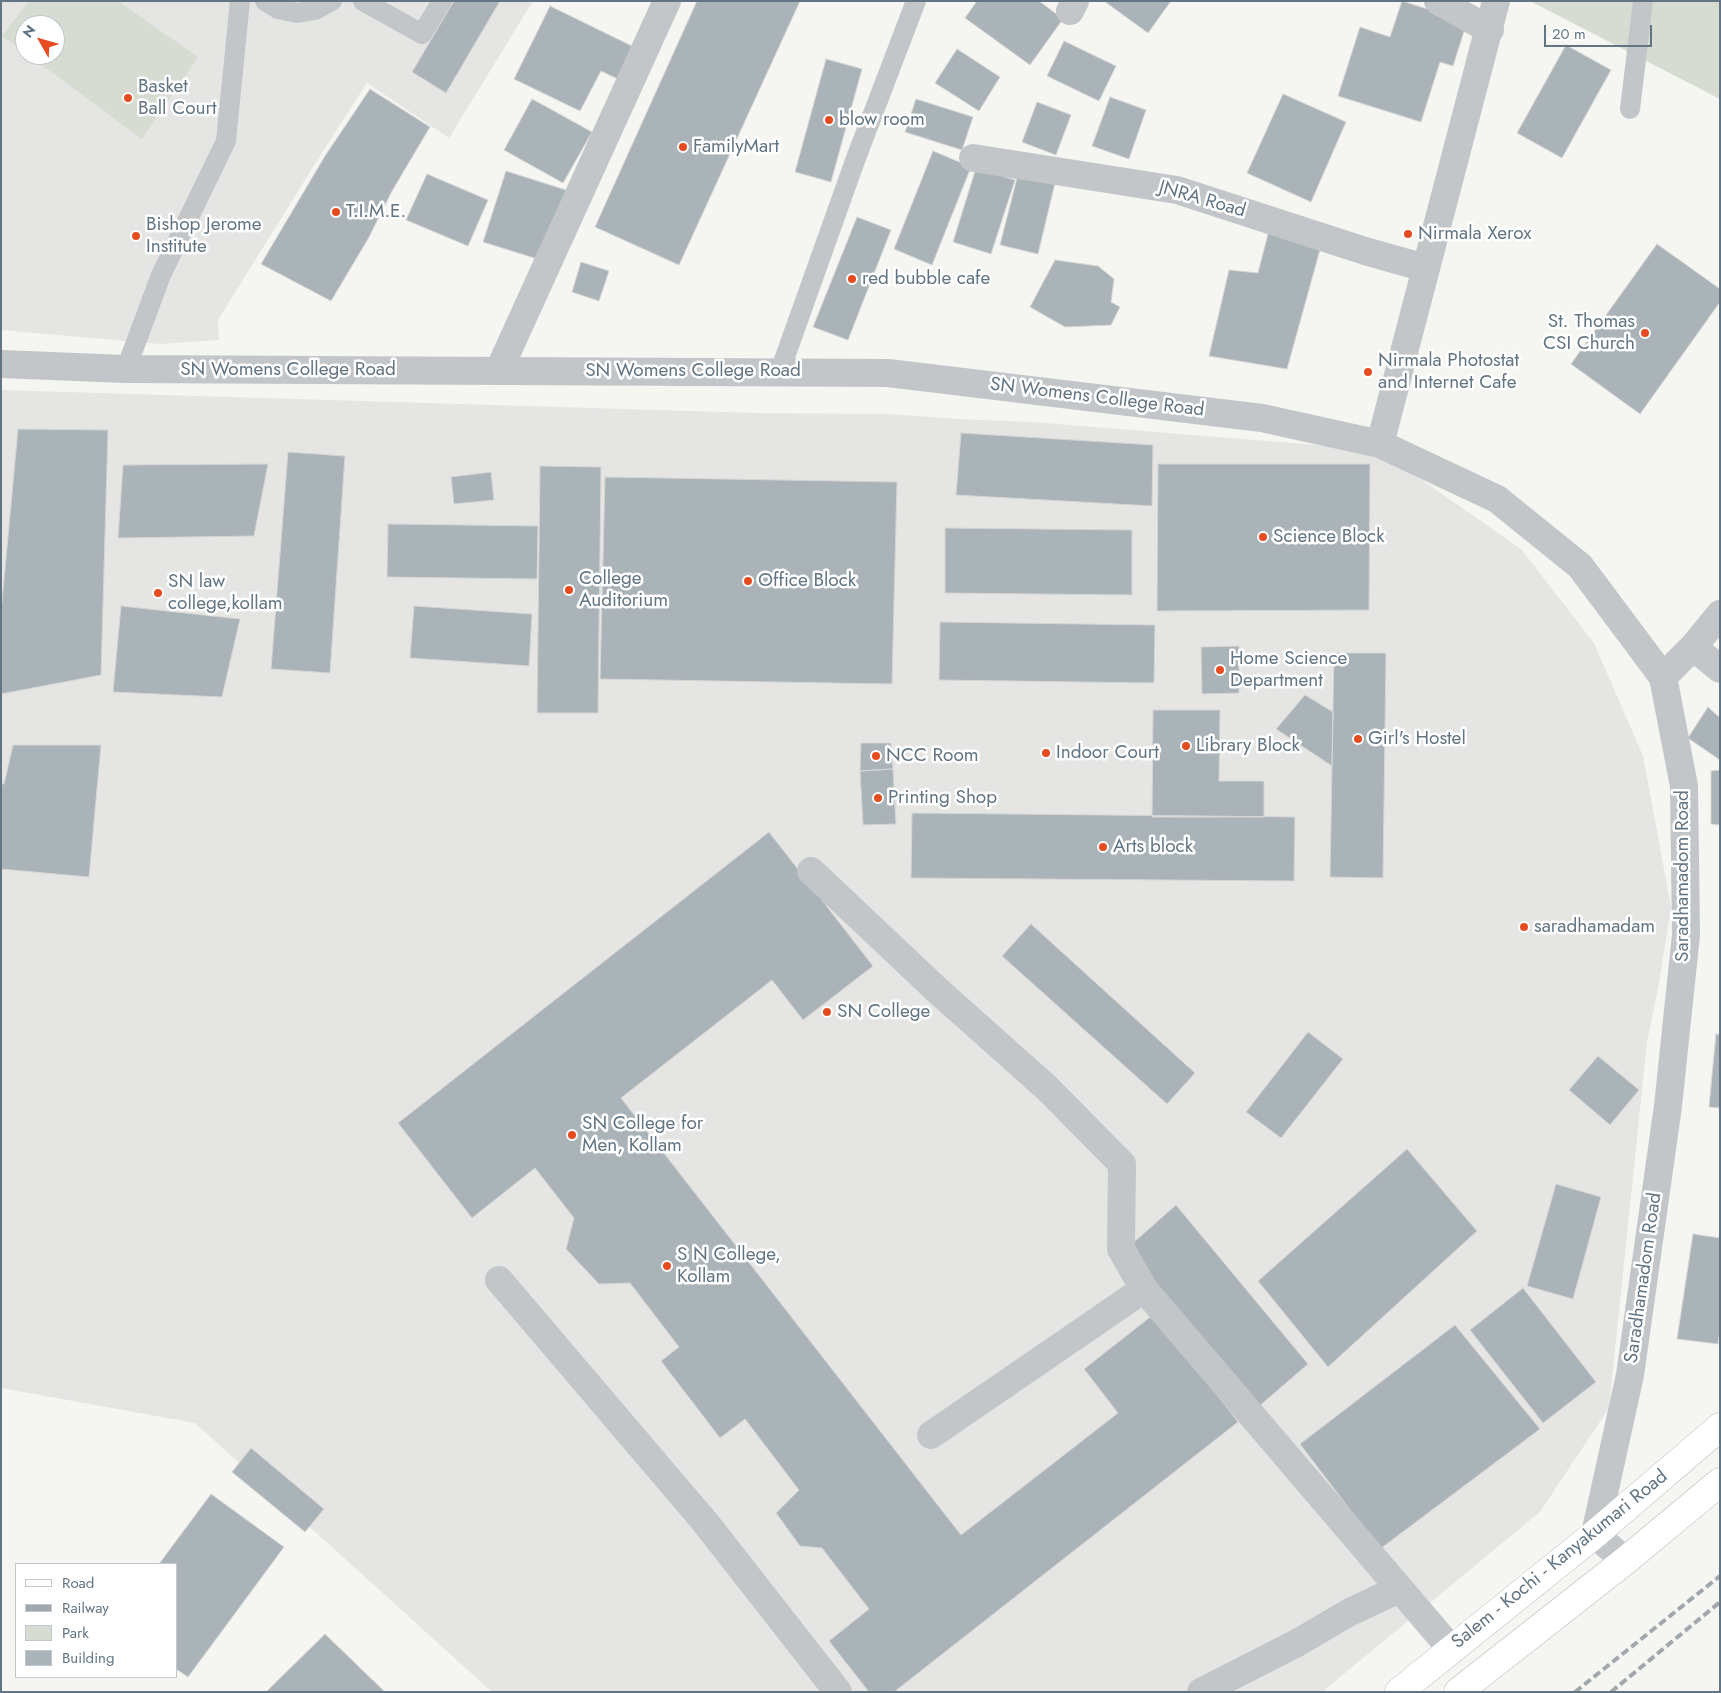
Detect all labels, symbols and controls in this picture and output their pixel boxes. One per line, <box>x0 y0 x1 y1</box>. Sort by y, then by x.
north arrow <box>15 15 65 65</box>
scale bar <box>1546 15 1654 47</box>
text: N <box>18 21 40 42</box>
text: 20 m <box>1552 23 1586 45</box>
place label: Basket Ball Court <box>138 76 217 120</box>
marker: Basket Ball Court <box>122 92 134 104</box>
place label: blow room <box>839 109 925 131</box>
marker: blow room <box>823 114 835 126</box>
place label: FamilyMart <box>693 136 779 158</box>
marker: FamilyMart <box>677 141 689 153</box>
street label: JNRA Road <box>1156 177 1248 223</box>
place label: T.I.M.E. <box>346 201 406 223</box>
marker: T.I.M.E. <box>330 206 342 218</box>
place label: Bishop Jerome Institute <box>146 214 262 258</box>
place label: Nirmala Xerox <box>1418 223 1531 245</box>
marker: Nirmala Xerox <box>1402 228 1414 240</box>
marker: Bishop Jerome Institute <box>130 230 142 242</box>
place label: red bubble cafe <box>862 268 990 290</box>
marker: red bubble cafe <box>846 273 858 285</box>
place label: St. Thomas CSI Church <box>1543 311 1635 355</box>
marker: St. Thomas CSI Church <box>1639 327 1651 339</box>
place label: Nirmala Photostat and Internet Cafe <box>1378 350 1519 394</box>
street label: SN Womens College Road <box>180 359 396 381</box>
street label: SN Womens College Road <box>585 360 801 382</box>
marker: Nirmala Photostat and Internet Cafe <box>1362 366 1374 378</box>
street label: SN Womens College Road <box>989 374 1205 422</box>
place label: Science Block <box>1273 526 1385 548</box>
marker: Science Block <box>1257 531 1269 543</box>
place label: College Auditorium <box>579 568 668 612</box>
place label: Office Block <box>758 570 856 592</box>
place label: SN law college,kollam <box>168 571 283 615</box>
marker: Office Block <box>742 575 754 587</box>
marker: College Auditorium <box>563 584 575 596</box>
marker: SN law college,kollam <box>152 587 164 599</box>
place label: Home Science Department <box>1230 648 1347 692</box>
marker: Home Science Department <box>1214 664 1226 676</box>
place label: Girl's Hostel <box>1368 728 1466 750</box>
marker: Girl's Hostel <box>1352 733 1364 745</box>
place label: Library Block <box>1196 735 1300 757</box>
marker: Library Block <box>1180 740 1192 752</box>
place label: Indoor Court <box>1056 742 1159 764</box>
place label: NCC Room <box>886 745 979 767</box>
marker: Indoor Court <box>1040 747 1052 759</box>
marker: NCC Room <box>870 750 882 762</box>
place label: Printing Shop <box>888 787 997 809</box>
street label: Saradhamadom Road <box>1672 790 1694 962</box>
marker: Printing Shop <box>872 792 884 804</box>
place label: Arts block <box>1113 836 1193 858</box>
marker: Arts block <box>1097 841 1109 853</box>
place label: saradhamadam <box>1534 916 1655 938</box>
marker: saradhamadam <box>1518 921 1530 933</box>
place label: SN College <box>837 1001 930 1023</box>
marker: SN College <box>821 1006 833 1018</box>
place label: SN College for Men, Kollam <box>582 1113 703 1157</box>
marker: SN College for Men, Kollam <box>566 1129 578 1141</box>
street label: Saradhamadom Road <box>1621 1191 1667 1365</box>
place label: S N College, Kollam <box>677 1244 781 1288</box>
marker: S N College, Kollam <box>661 1260 673 1272</box>
street label: Salem - Kochi - Kanyakumari Road <box>1447 1466 1673 1654</box>
legend <box>15 1563 178 1678</box>
text: Road <box>62 1572 94 1594</box>
text: Railway <box>62 1597 109 1619</box>
text: Park <box>62 1622 89 1644</box>
text: Building <box>62 1647 114 1669</box>

